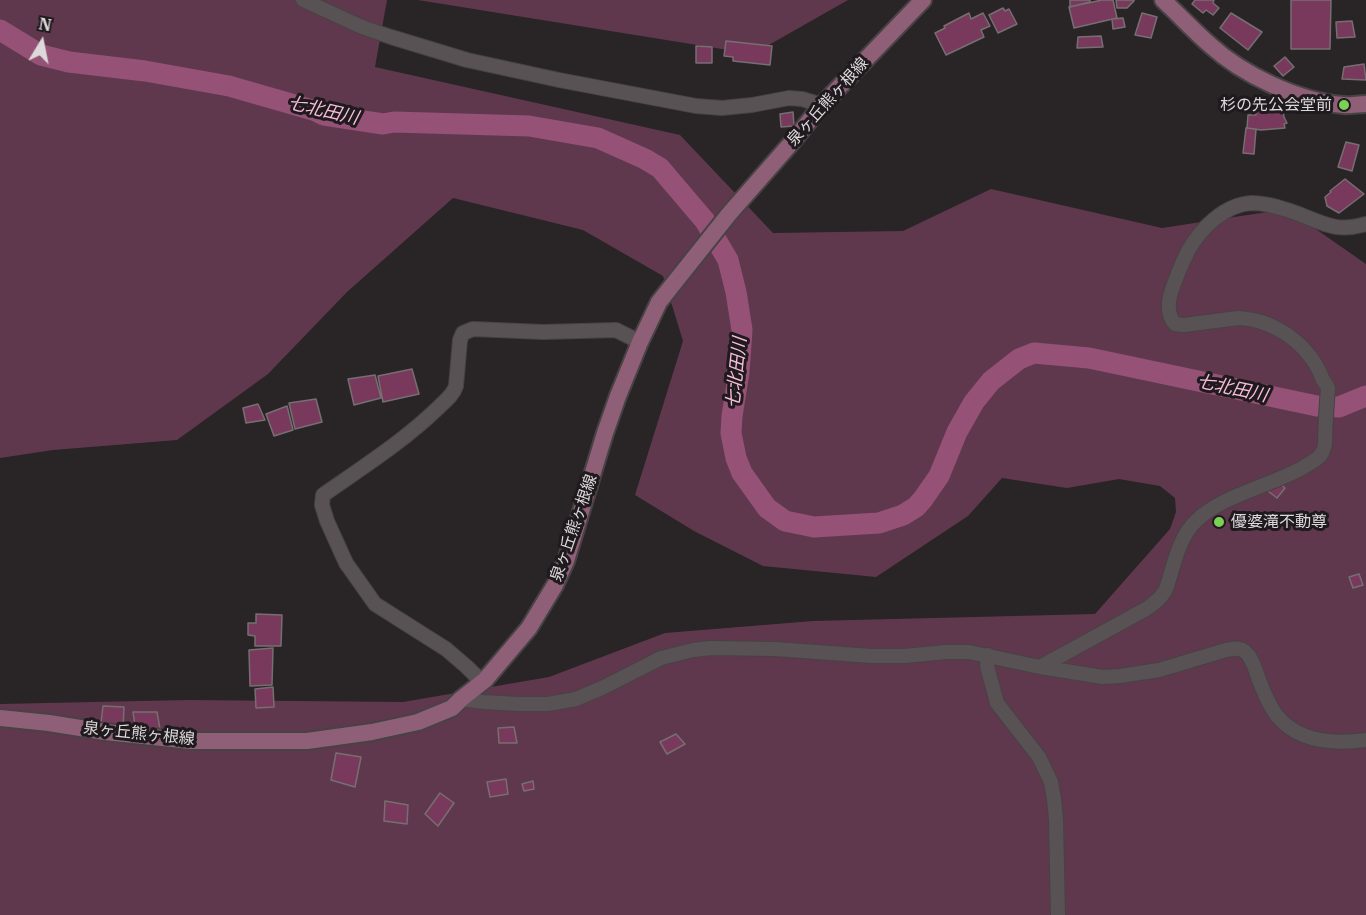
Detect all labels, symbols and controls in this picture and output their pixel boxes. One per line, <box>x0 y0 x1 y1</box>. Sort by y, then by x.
north arrow <box>12 12 72 72</box>
text: N <box>37 13 53 35</box>
street label: 泉ヶ丘熊ヶ根線 <box>783 54 873 150</box>
water label: 七北田川 <box>285 92 361 130</box>
place label: 杉の先公会堂前 <box>1220 95 1332 115</box>
marker: 杉の先公会堂前 <box>1337 98 1351 112</box>
water label: 七北田川 <box>722 336 752 410</box>
water label: 七北田川 <box>1195 371 1269 407</box>
street label: 泉ヶ丘熊ヶ根線 <box>547 472 601 584</box>
place label: 優婆滝不動尊 <box>1231 512 1327 532</box>
marker: 優婆滝不動尊 <box>1212 515 1226 529</box>
street label: 泉ヶ丘熊ヶ根線 <box>82 719 196 749</box>

